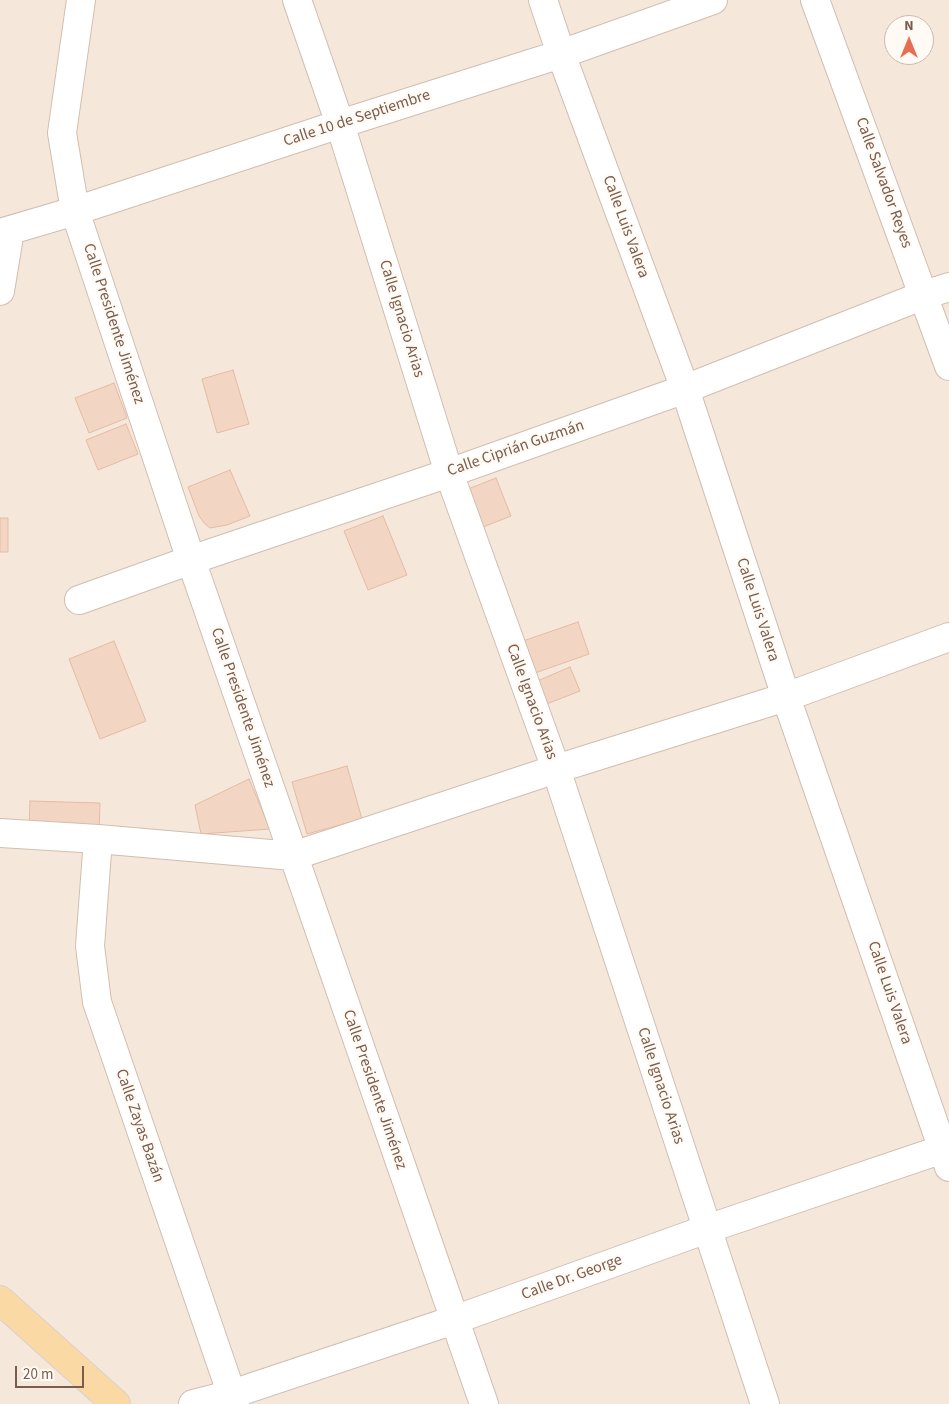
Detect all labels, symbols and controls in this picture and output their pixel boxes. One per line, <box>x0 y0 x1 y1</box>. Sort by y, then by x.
north arrow <box>884 15 934 65</box>
text: N <box>904 16 914 36</box>
street label: Calle 10 de Septiembre <box>281 86 433 152</box>
street label: Calle Salvador Reyes <box>850 115 916 251</box>
street label: Calle Luis Valera <box>598 173 652 281</box>
street label: Calle Presidente Jiménez <box>78 241 148 407</box>
street label: Calle Ignacio Arias <box>374 258 428 380</box>
street label: Calle Ciprián Guzmán <box>445 417 587 481</box>
street label: Calle Luis Valera <box>731 556 783 664</box>
street label: Calle Presidente Jiménez <box>206 626 278 790</box>
street label: Calle Ignacio Arias <box>501 642 561 762</box>
street label: Calle Luis Valera <box>862 939 916 1047</box>
street label: Calle Presidente Jiménez <box>338 1008 410 1172</box>
street label: Calle Ignacio Arias <box>632 1025 688 1147</box>
street label: Calle Zayas Bazán <box>111 1067 167 1185</box>
street label: Calle Dr. George <box>519 1251 625 1305</box>
scale bar <box>18 1356 86 1388</box>
text: 20 m <box>23 1364 53 1385</box>

